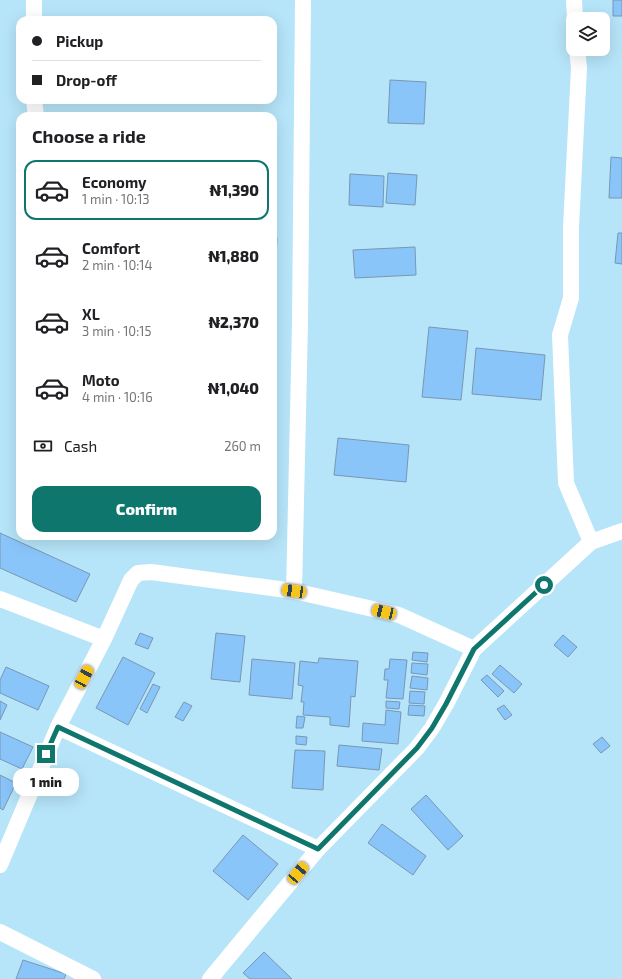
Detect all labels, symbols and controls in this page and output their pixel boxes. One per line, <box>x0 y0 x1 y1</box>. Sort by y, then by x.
map controls <box>566 12 610 56</box>
button: layers <box>566 12 610 56</box>
text: Pickup <box>56 32 103 50</box>
text: Drop-off <box>56 71 117 89</box>
text: Choose a ride <box>32 125 146 147</box>
icon: car <box>34 172 70 208</box>
text: Economy <box>82 173 147 191</box>
text: ₦1,390 <box>210 181 259 199</box>
text: 1 min · 10:13 <box>82 191 150 207</box>
icon: car <box>34 238 70 274</box>
text: Comfort <box>82 239 140 257</box>
text: ₦1,880 <box>208 247 259 265</box>
text: 2 min · 10:14 <box>82 257 153 273</box>
icon: car <box>34 304 70 340</box>
text: XL <box>82 305 100 323</box>
text: ₦2,370 <box>208 313 259 331</box>
text: 3 min · 10:15 <box>82 323 151 339</box>
icon: car <box>34 370 70 406</box>
text: Moto <box>82 371 120 389</box>
text: ₦1,040 <box>208 379 259 397</box>
text: 4 min · 10:16 <box>82 389 153 405</box>
icon: cash <box>32 435 54 457</box>
text: Cash <box>64 437 97 455</box>
text: 260 m <box>224 438 261 454</box>
button: Confirm <box>32 486 261 532</box>
route start <box>535 576 553 594</box>
car <box>281 583 307 599</box>
car <box>371 603 397 621</box>
car <box>73 664 95 690</box>
route end <box>37 745 55 763</box>
callout: 1 min <box>13 768 79 796</box>
text: 1 min <box>30 774 62 790</box>
car <box>286 860 310 886</box>

